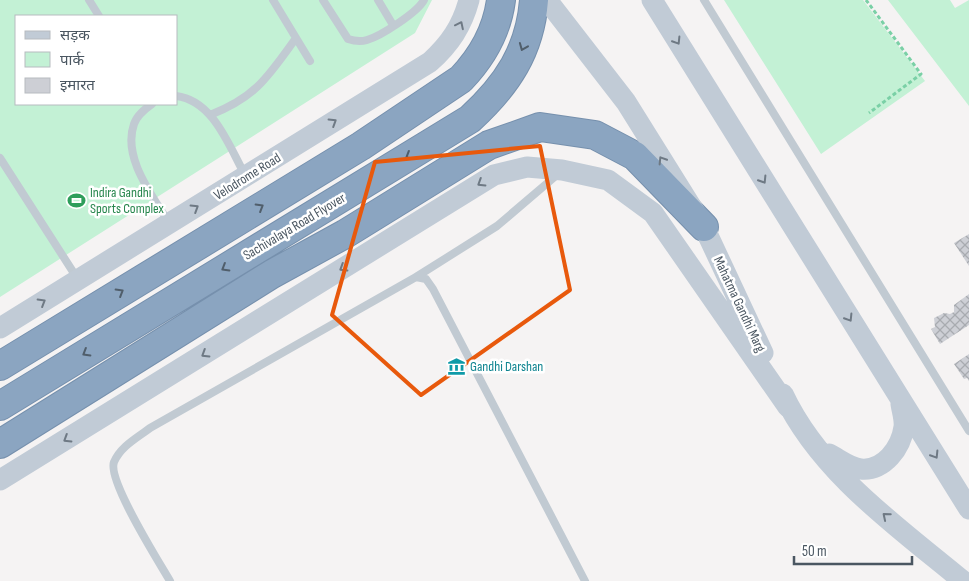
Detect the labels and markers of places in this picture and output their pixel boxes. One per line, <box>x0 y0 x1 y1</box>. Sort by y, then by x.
place label: Indira Gandhi Sports Complex <box>90 184 165 217</box>
sports icon: Indira Gandhi Sports Complex <box>66 190 86 210</box>
museum icon: Gandhi Darshan <box>446 356 466 376</box>
place label: Gandhi Darshan <box>470 358 543 375</box>

